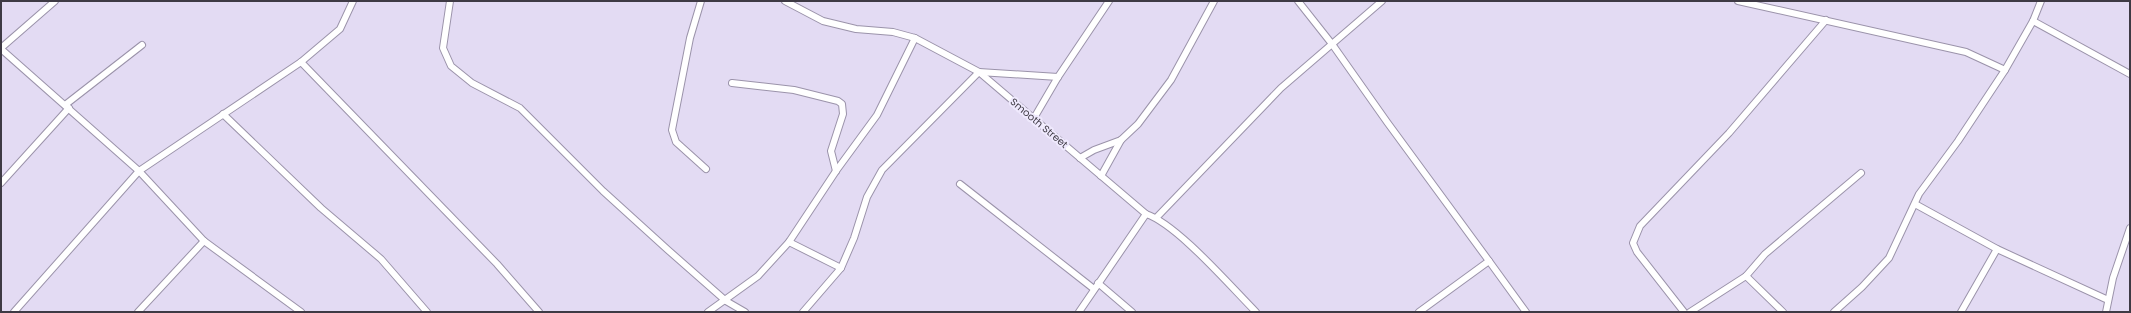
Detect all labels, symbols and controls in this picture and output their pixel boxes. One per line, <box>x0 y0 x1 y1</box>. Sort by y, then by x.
street label: Smooth Street <box>1007 94 1071 152</box>

